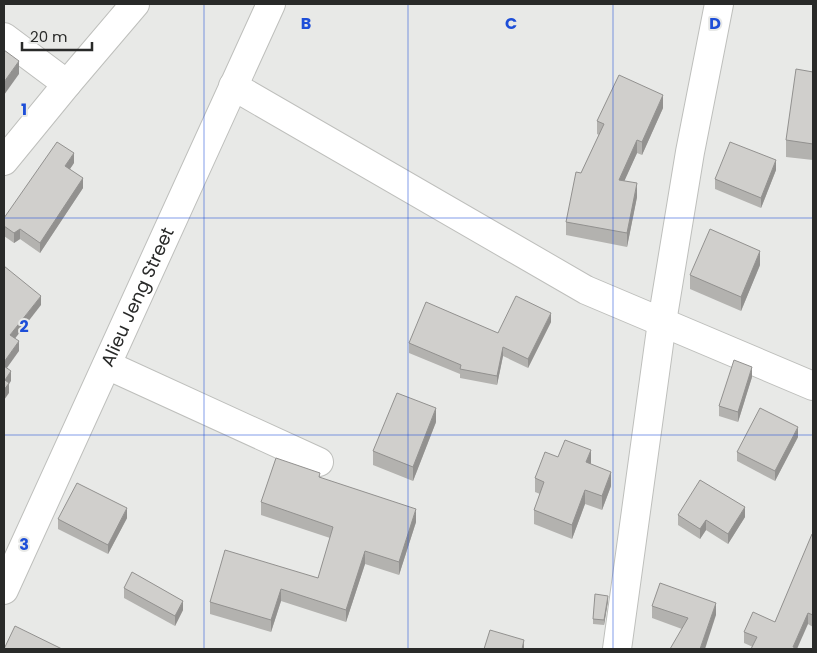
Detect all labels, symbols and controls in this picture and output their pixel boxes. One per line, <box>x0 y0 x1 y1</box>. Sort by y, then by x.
text: B <box>301 12 311 35</box>
text: C <box>505 12 517 35</box>
text: D <box>709 12 721 35</box>
scale bar <box>22 20 92 52</box>
text: 20 m <box>30 26 68 47</box>
text: 1 <box>21 98 27 121</box>
street label: Alieu Jeng Street <box>94 223 180 370</box>
text: 2 <box>19 315 29 338</box>
text: 3 <box>19 533 29 556</box>

